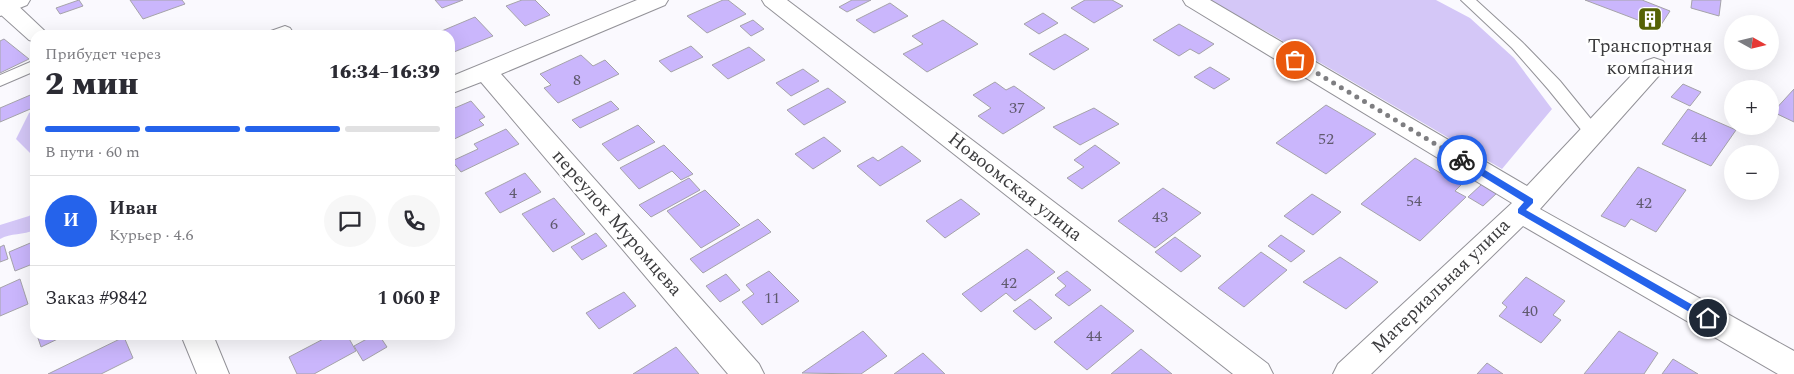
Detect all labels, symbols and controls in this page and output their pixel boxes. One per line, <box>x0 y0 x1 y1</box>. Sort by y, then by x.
building icon: Транспортная компания <box>1637 6 1663 32</box>
north arrow <box>1724 15 1779 70</box>
map controls <box>1724 15 1779 200</box>
place label: Транспортная компания <box>1588 32 1712 83</box>
pin <box>1274 39 1316 81</box>
text: Прибудет через <box>45 42 161 66</box>
icon: bag <box>1281 46 1309 74</box>
text: 16:34–16:39 <box>329 58 440 87</box>
text: 2 мин <box>45 60 139 109</box>
house number: 8 <box>573 68 581 92</box>
button: + <box>1724 80 1779 135</box>
house number: 37 <box>1009 96 1025 120</box>
street label: Новоомская улица <box>941 125 1089 249</box>
house number: 44 <box>1691 125 1707 149</box>
house number: 52 <box>1318 127 1334 151</box>
courier <box>1437 135 1487 185</box>
text: В пути · 60 m <box>45 140 140 164</box>
street label: переулок Муромцева <box>545 143 690 304</box>
button: − <box>1724 145 1779 200</box>
icon: bike <box>1448 146 1476 174</box>
house number: 4 <box>509 181 517 205</box>
house number: 54 <box>1406 189 1422 213</box>
house number: 42 <box>1636 191 1652 215</box>
text: Иван <box>109 194 158 223</box>
button: chat <box>324 195 376 247</box>
button: phone <box>388 195 440 247</box>
house number: 43 <box>1152 205 1168 229</box>
text: И <box>63 206 79 235</box>
street label: Материальная улица <box>1365 211 1518 360</box>
house number: 6 <box>550 212 558 236</box>
text: Курьер · 4.6 <box>109 223 194 247</box>
house number: 42 <box>1001 271 1017 295</box>
text: Заказ #9842 <box>45 284 147 313</box>
text: 1 060 ₽ <box>377 284 440 313</box>
house number: 11 <box>764 286 780 310</box>
pin <box>1687 297 1729 339</box>
house number: 40 <box>1522 299 1538 323</box>
icon: home <box>1694 304 1722 332</box>
house number: 44 <box>1086 324 1102 348</box>

